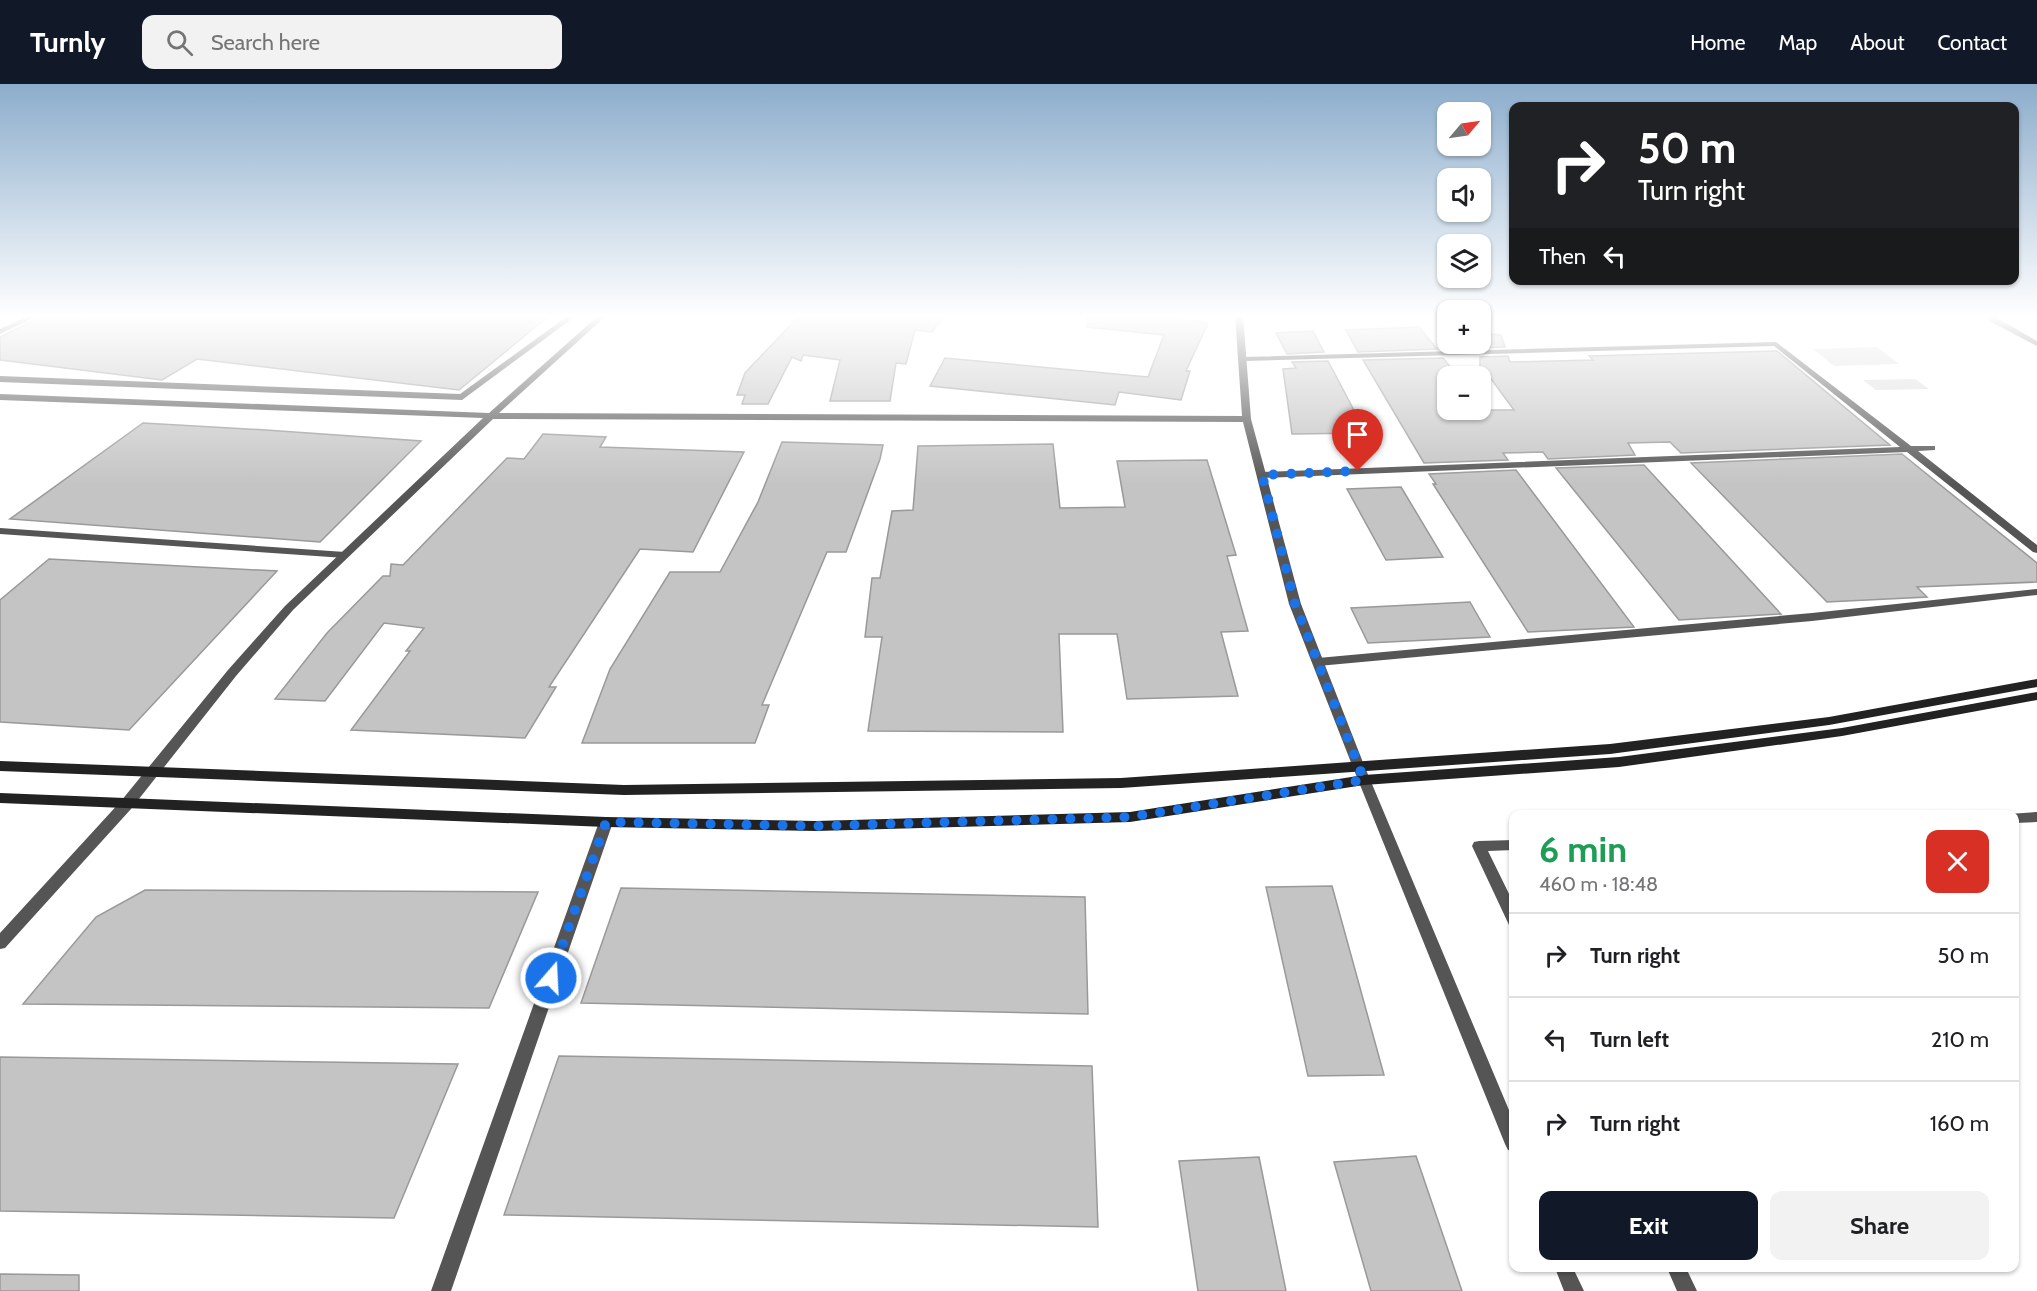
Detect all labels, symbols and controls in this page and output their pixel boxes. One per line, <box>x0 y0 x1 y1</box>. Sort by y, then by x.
search box <box>142 15 562 69</box>
text: Turnly <box>30 25 106 59</box>
icon: search <box>163 26 196 59</box>
text: Search here <box>211 29 320 56</box>
text: Home <box>1690 30 1746 55</box>
text: Map <box>1779 30 1817 55</box>
text: About <box>1850 30 1904 55</box>
text: Contact <box>1937 30 2007 55</box>
north arrow <box>1437 102 1491 156</box>
map controls <box>1437 102 1491 420</box>
text: 50 m <box>1638 122 1736 174</box>
icon: right <box>1539 126 1617 204</box>
button: sound <box>1437 168 1491 222</box>
text: Turn right <box>1638 174 1745 207</box>
button: layers <box>1437 234 1491 288</box>
icon: left <box>1598 240 1631 273</box>
text: Then <box>1539 243 1586 270</box>
button: + <box>1437 300 1491 354</box>
button: − <box>1437 366 1491 420</box>
pin <box>1332 409 1383 471</box>
icon: arrive <box>1341 418 1374 451</box>
text: 6 min <box>1539 827 1627 871</box>
button: close <box>1926 830 1989 893</box>
text: 460 m · 18:48 <box>1539 872 1658 896</box>
icon: right <box>1539 939 1572 972</box>
text: Turn right <box>1590 942 1680 969</box>
text: 50 m <box>1937 942 1989 969</box>
position arrow <box>519 946 583 1010</box>
icon: left <box>1539 1023 1572 1056</box>
text: Turn left <box>1590 1026 1669 1053</box>
text: 210 m <box>1931 1026 1989 1053</box>
icon: right <box>1539 1107 1572 1140</box>
text: Turn right <box>1590 1110 1680 1137</box>
text: 160 m <box>1930 1110 1989 1137</box>
button: Exit <box>1539 1191 1758 1260</box>
button: Share <box>1770 1191 1989 1260</box>

